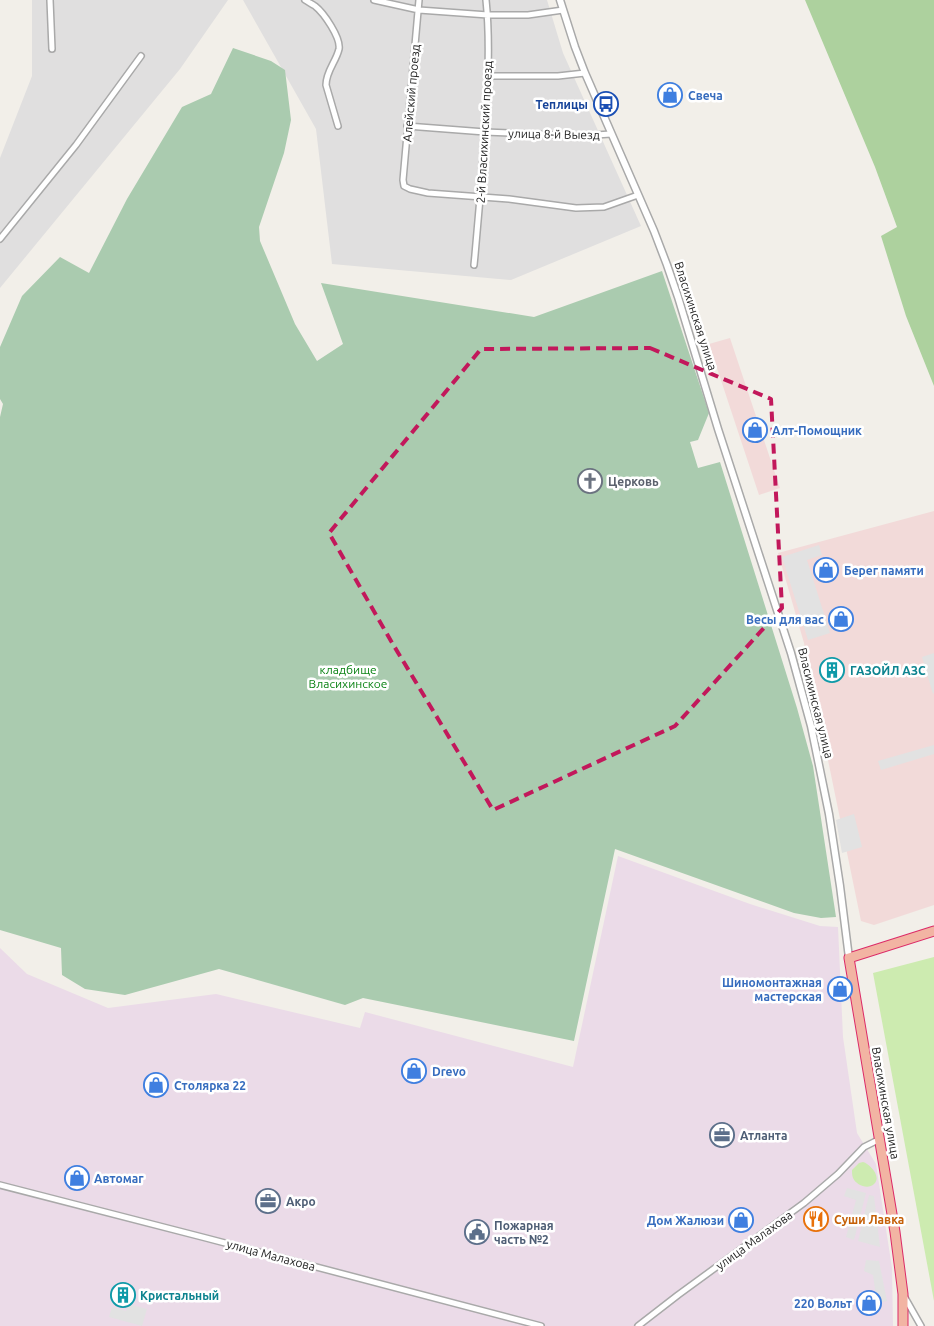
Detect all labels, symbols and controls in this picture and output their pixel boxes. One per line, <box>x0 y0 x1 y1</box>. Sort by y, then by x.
street label: Алейский проезд <box>400 44 422 142</box>
street label: 2-й Власихинский проезд <box>474 60 494 204</box>
shop icon: Свеча <box>657 82 683 108</box>
place label: Свеча <box>688 89 723 102</box>
bus stop icon: Теплицы <box>593 91 619 117</box>
place label: Теплицы <box>536 98 588 111</box>
street label: улица 8-й Выезд <box>508 127 600 141</box>
street label: Власихинская улица <box>672 260 720 372</box>
shop icon: Алт-Помощник <box>742 417 768 443</box>
place label: Алт-Помощник <box>772 424 862 437</box>
church icon: Церковь <box>577 468 603 494</box>
place label: Церковь <box>608 475 659 488</box>
shop icon: Берег памяти <box>813 557 839 583</box>
place label: Берег памяти <box>844 564 924 577</box>
shop icon: Весы для вас <box>828 606 854 632</box>
place label: Весы для вас <box>746 613 824 626</box>
street label: Власихинская улица <box>796 646 836 760</box>
building icon: ГАЗОЙЛ АЗС <box>819 657 845 683</box>
park label: кладбище Власихинское <box>309 663 387 690</box>
place label: ГАЗОЙЛ АЗС <box>850 663 926 677</box>
place label: Шиномонтажная мастерская <box>722 976 822 1003</box>
shop icon: Шиномонтажная мастерская <box>827 976 853 1002</box>
street label: Власихинская улица <box>870 1046 902 1160</box>
shop icon: Drevo <box>401 1058 427 1084</box>
place label: Drevo <box>432 1065 466 1078</box>
shop icon: Столярка 22 <box>143 1072 169 1098</box>
place label: Столярка 22 <box>174 1079 246 1092</box>
office icon: Атланта <box>709 1122 735 1148</box>
place label: Атланта <box>740 1129 787 1142</box>
shop icon: Автомаг <box>64 1165 90 1191</box>
place label: Автомаг <box>94 1172 144 1185</box>
office icon: Акро <box>255 1188 281 1214</box>
place label: Акро <box>286 1195 316 1208</box>
restaurant icon: Суши Лавка <box>803 1206 829 1232</box>
shop icon: Дом Жалюзи <box>728 1207 754 1233</box>
street label: улица Малахова <box>713 1208 795 1272</box>
place label: Суши Лавка <box>834 1213 904 1226</box>
place label: Дом Жалюзи <box>647 1214 724 1227</box>
public building icon: Пожарная часть №2 <box>464 1219 490 1245</box>
place label: Пожарная часть №2 <box>494 1219 554 1246</box>
street label: улица Малахова <box>225 1237 317 1273</box>
building icon: Кристальный <box>110 1282 136 1308</box>
place label: Кристальный <box>140 1289 219 1302</box>
shop icon: 220 Вольт <box>856 1290 882 1316</box>
place label: 220 Вольт <box>794 1297 852 1310</box>

